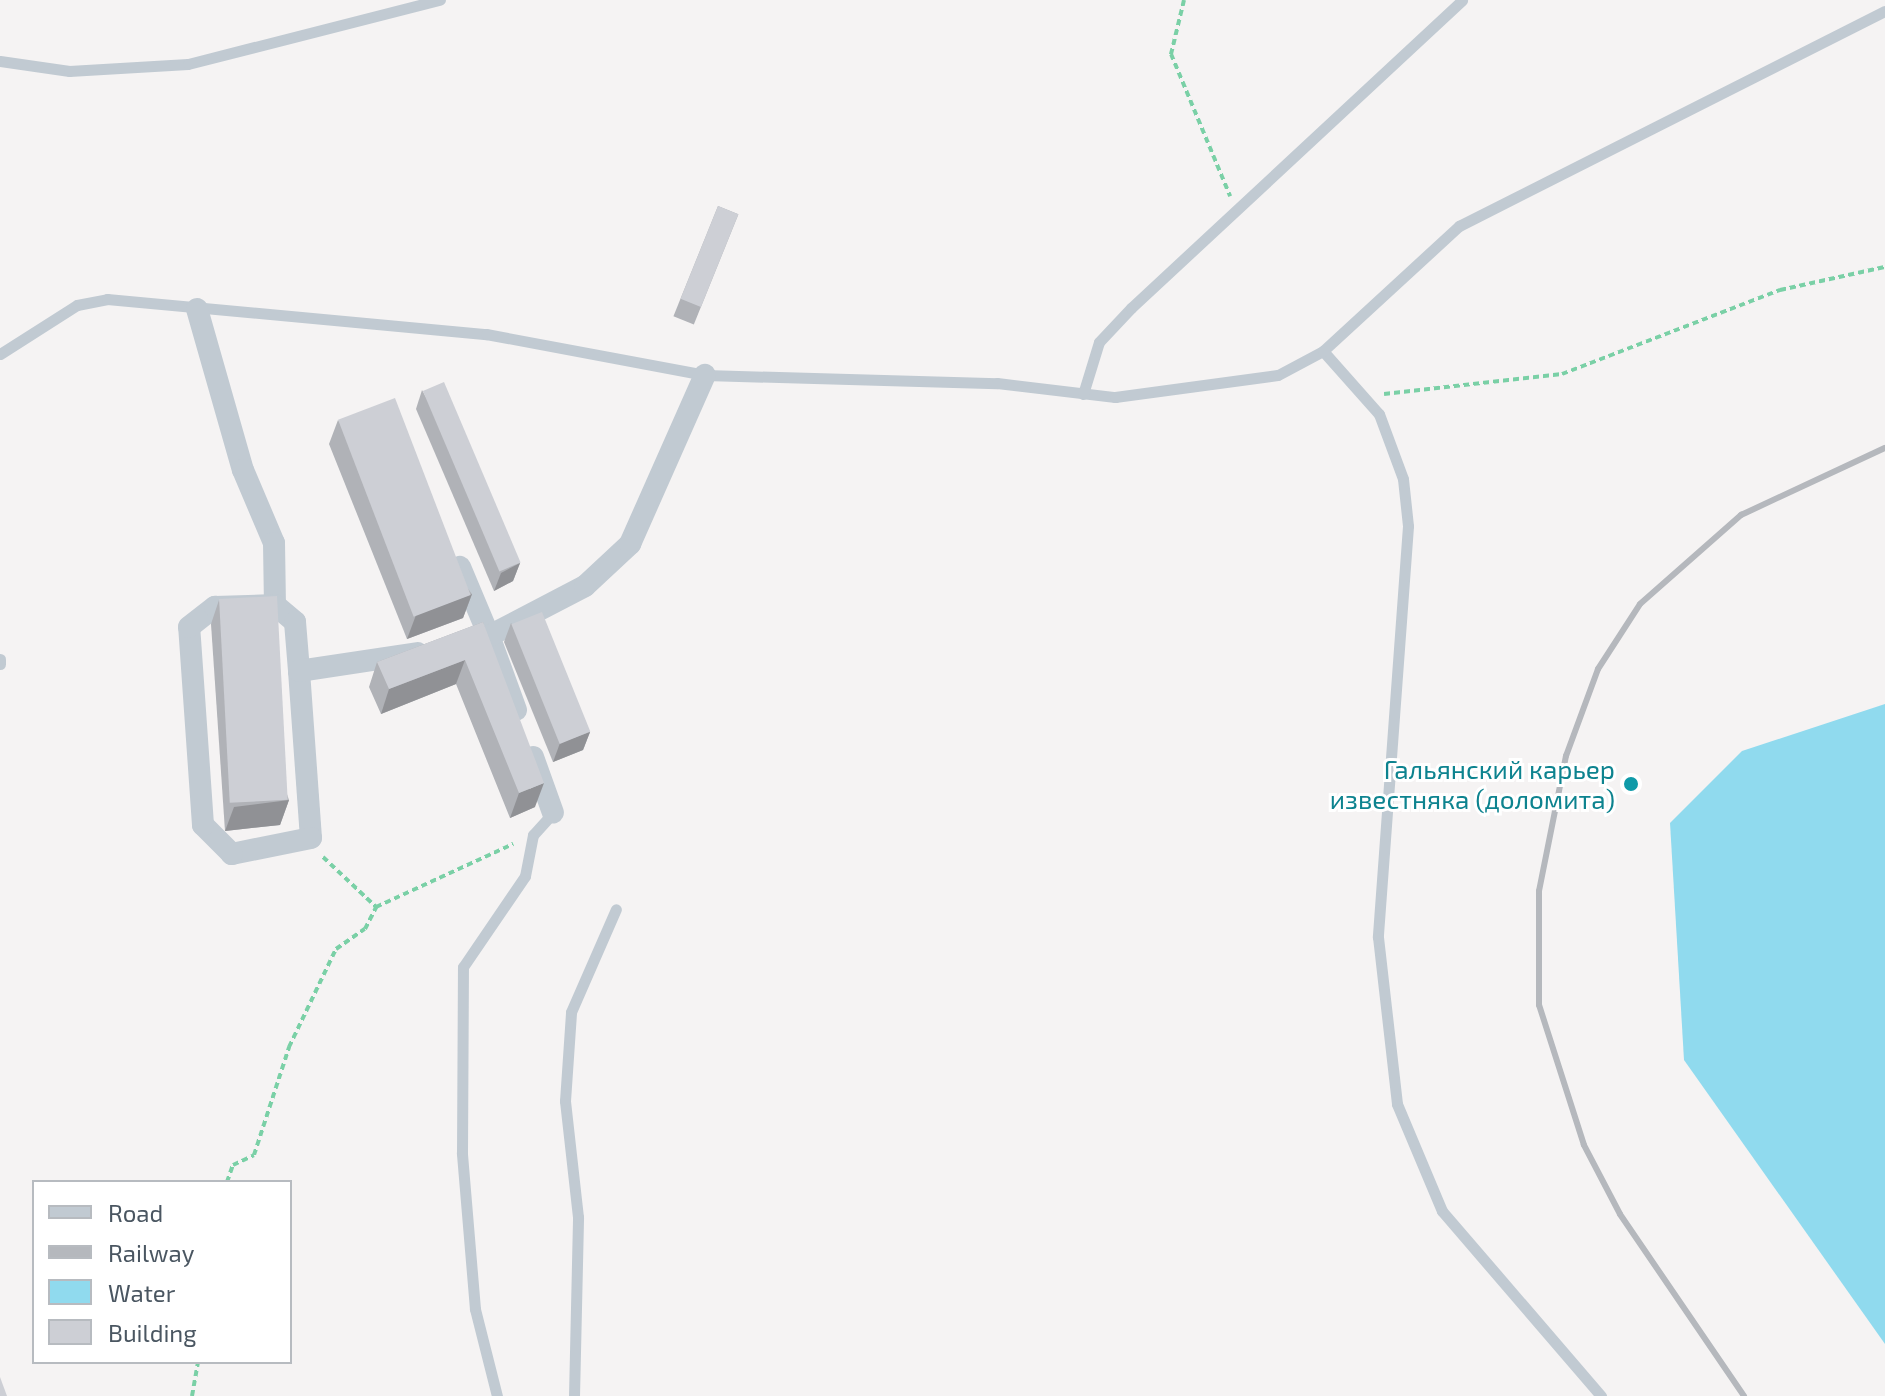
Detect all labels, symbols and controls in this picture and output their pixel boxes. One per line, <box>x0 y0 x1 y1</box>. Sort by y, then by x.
place label: Гальянский карьер известняка (доломита) <box>1330 753 1615 814</box>
marker: Гальянский карьер известняка (доломита) <box>1622 775 1640 793</box>
legend <box>32 1180 292 1364</box>
text: Road <box>108 1198 163 1227</box>
text: Railway <box>108 1238 194 1267</box>
text: Water <box>108 1278 175 1307</box>
text: Building <box>108 1318 197 1347</box>

